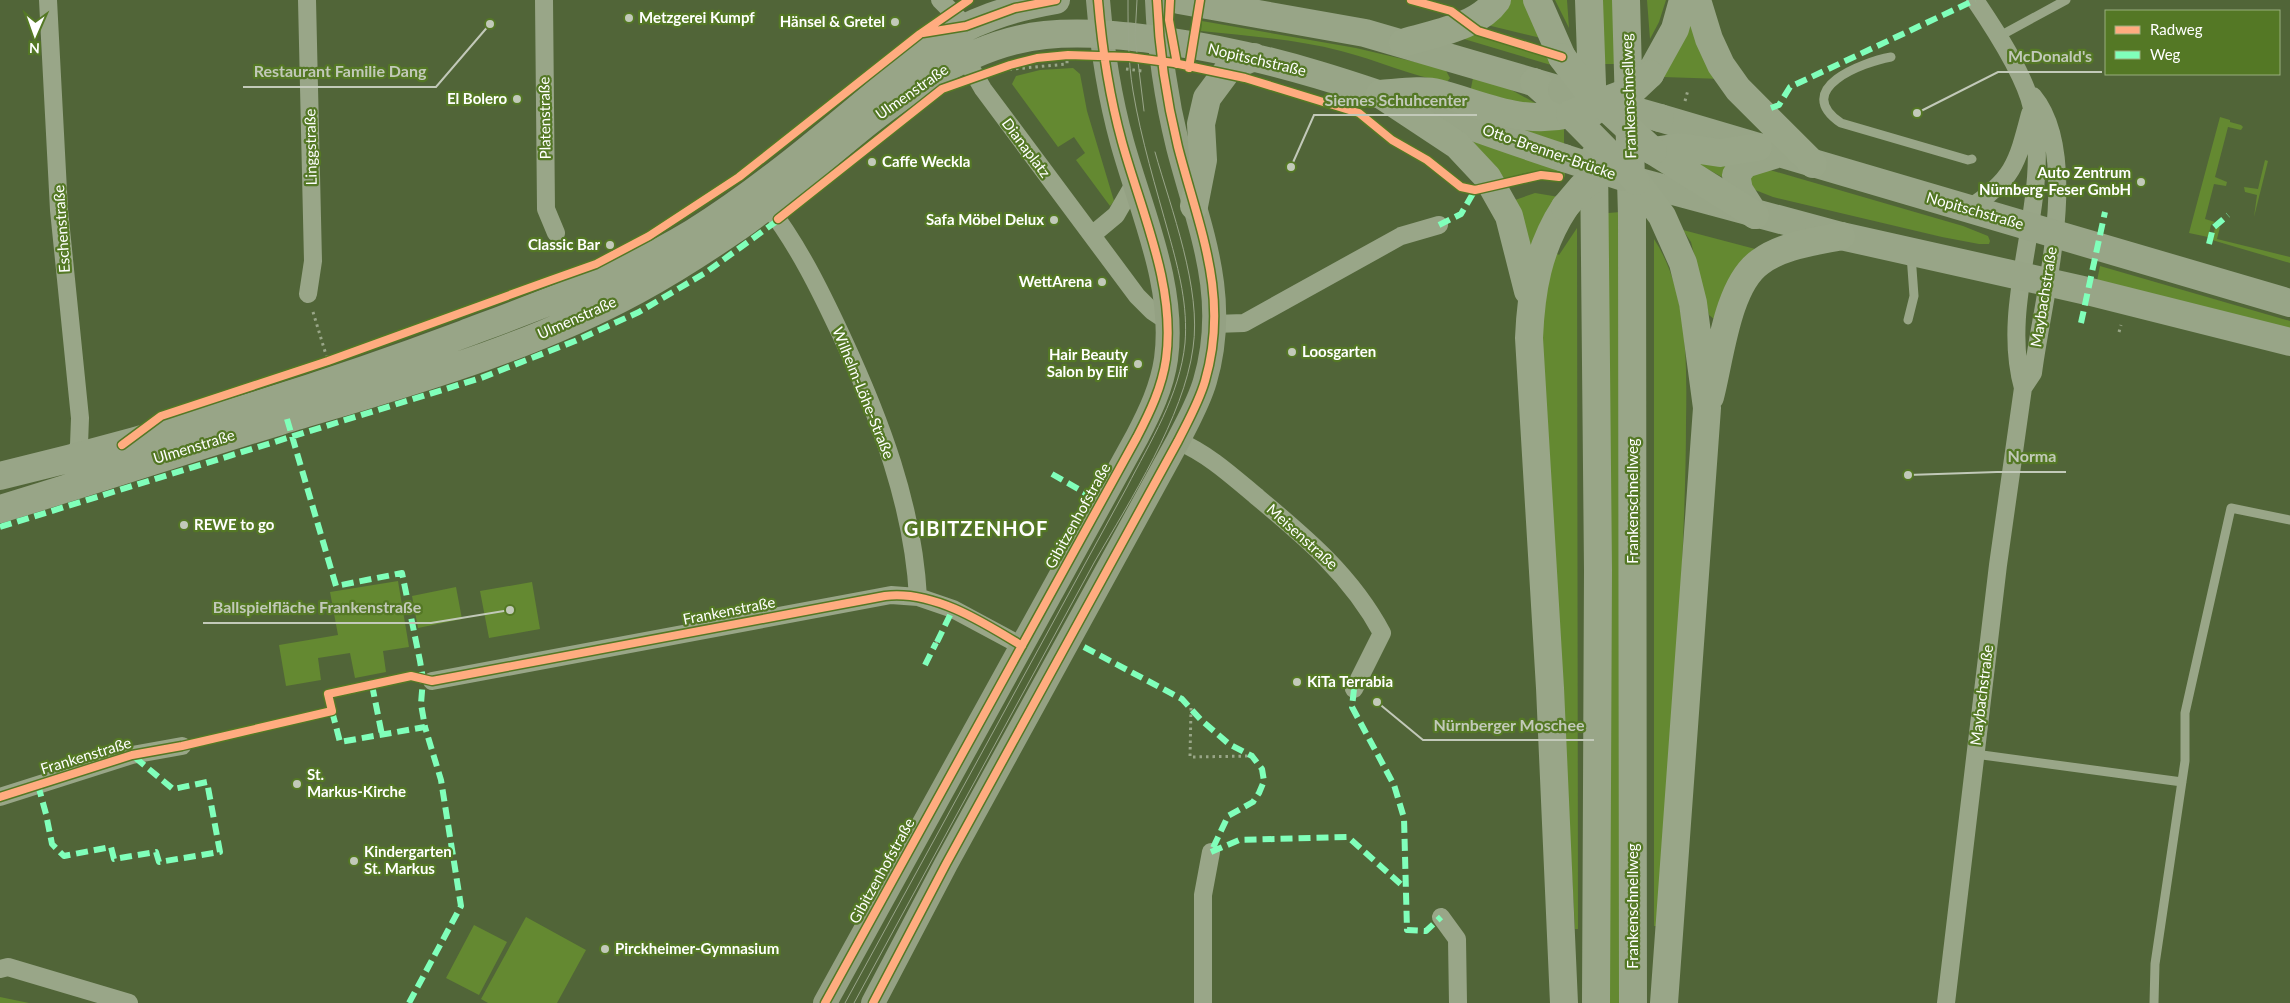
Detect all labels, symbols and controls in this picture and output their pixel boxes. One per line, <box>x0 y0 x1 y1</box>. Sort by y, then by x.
place label: Metzgerei Kumpf <box>639 8 755 26</box>
north arrow <box>10 10 60 60</box>
legend <box>2105 10 2280 75</box>
marker: Metzgerei Kumpf <box>623 12 635 24</box>
place label: Hänsel & Gretel <box>780 12 885 30</box>
marker: Hänsel & Gretel <box>889 16 901 28</box>
text: Radweg <box>2150 20 2203 38</box>
street label: Frankenschnellweg <box>1617 33 1639 159</box>
street label: Nopitschstraße <box>1206 39 1308 79</box>
text: N <box>29 40 40 57</box>
callout: McDonald's <box>1998 41 2102 72</box>
text: Weg <box>2150 45 2181 63</box>
text: McDonald's <box>2008 46 2092 65</box>
callout: Restaurant Familie Dang <box>243 56 436 87</box>
street label: Ulmenstraße <box>872 60 951 123</box>
text: Restaurant Familie Dang <box>254 61 427 80</box>
street label: Platenstraße <box>534 76 554 160</box>
callout: Siemes Schuhcenter <box>1314 84 1477 115</box>
place label: El Bolero <box>447 89 507 107</box>
text: Siemes Schuhcenter <box>1324 90 1468 109</box>
marker: El Bolero <box>511 93 523 105</box>
street label: Linggstraße <box>300 109 320 185</box>
street label: Dianaplatz <box>999 114 1055 181</box>
street label: Otto-Brenner-Brücke <box>1480 120 1618 182</box>
place label: Caffe Weckla <box>882 152 970 170</box>
marker: Caffe Weckla <box>866 156 878 168</box>
place label: Auto Zentrum Nürnberg-Feser GmbH <box>1979 163 2131 198</box>
marker: Auto Zentrum Nürnberg-Feser GmbH <box>2135 176 2147 188</box>
street label: Eschenstraße <box>49 184 73 274</box>
street label: Nopitschstraße <box>1925 188 2026 233</box>
place label: Safa Möbel Delux <box>926 210 1044 228</box>
marker: Safa Möbel Delux <box>1048 214 1060 226</box>
place label: Classic Bar <box>528 235 600 253</box>
marker: Classic Bar <box>604 239 616 251</box>
street label: Maybachstraße <box>2026 245 2060 348</box>
place label: WettArena <box>1019 272 1092 290</box>
marker: WettArena <box>1096 276 1108 288</box>
street label: Ulmenstraße <box>534 292 619 342</box>
street label: Wilhelm-Löhe-Straße <box>829 324 899 461</box>
place label: Loosgarten <box>1302 342 1376 360</box>
place label: Hair Beauty Salon by Elif <box>1047 345 1129 380</box>
marker: Loosgarten <box>1286 346 1298 358</box>
marker: Hair Beauty Salon by Elif <box>1132 358 1144 370</box>
street label: Ulmenstraße <box>151 425 237 467</box>
street label: Frankenschnellweg <box>1623 438 1641 564</box>
callout: Norma <box>1997 441 2066 472</box>
text: Norma <box>2008 446 2056 465</box>
street label: Gibitzenhofstraße <box>1041 459 1114 572</box>
street label: Meisenstraße <box>1263 500 1342 573</box>
place label: REWE to go <box>194 515 275 533</box>
district label: GIBITZENHOF <box>904 516 1048 540</box>
marker: REWE to go <box>178 519 190 531</box>
callout: Ballspielfläche Frankenstraße <box>203 592 431 623</box>
street label: Frankenstraße <box>681 592 777 628</box>
text: Ballspielfläche Frankenstraße <box>213 597 422 616</box>
street label: Maybachstraße <box>1966 643 1996 746</box>
place label: KiTa Terrabia <box>1307 672 1393 690</box>
marker: KiTa Terrabia <box>1291 676 1303 688</box>
callout: Nürnberger Moschee <box>1423 709 1594 740</box>
text: Nürnberger Moschee <box>1434 715 1585 734</box>
street label: Frankenstraße <box>38 733 133 777</box>
place label: St. Markus-Kirche <box>307 765 406 800</box>
marker: St. Markus-Kirche <box>291 778 303 790</box>
street label: Gibitzenhofstraße <box>845 814 918 927</box>
place label: Kindergarten St. Markus <box>364 842 452 877</box>
street label: Frankenschnellweg <box>1623 843 1641 969</box>
marker: Kindergarten St. Markus <box>348 855 360 867</box>
place label: Pirckheimer-Gymnasium <box>615 939 779 957</box>
marker: Pirckheimer-Gymnasium <box>599 943 611 955</box>

